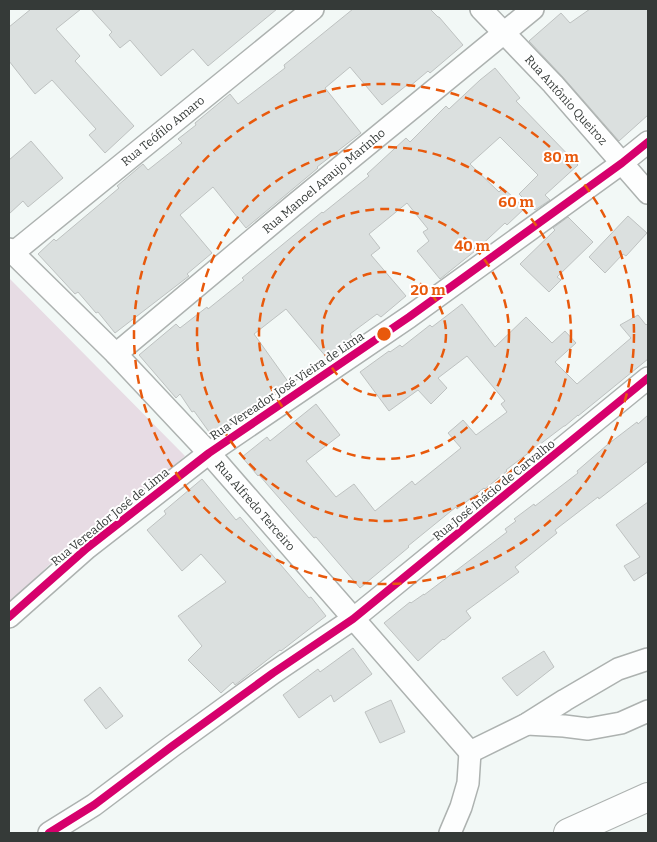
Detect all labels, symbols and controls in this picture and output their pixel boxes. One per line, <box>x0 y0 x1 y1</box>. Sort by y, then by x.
street label: Rua Antônio Queiroz <box>522 52 610 148</box>
street label: Rua Teófilo Amaro <box>119 93 207 169</box>
street label: Rua Manoel Araujo Marinho <box>260 126 388 236</box>
text: 80 m <box>543 148 579 166</box>
text: 60 m <box>498 193 534 211</box>
text: 40 m <box>454 237 491 255</box>
text: 20 m <box>411 281 446 299</box>
centre of rings <box>375 325 393 343</box>
street label: Rua Vereador José Vieira de Lima <box>207 329 367 443</box>
street label: Rua José Inácio de Carvalho <box>430 436 558 544</box>
street label: Rua Alfredo Terceiro <box>212 458 298 554</box>
street label: Rua Vereador José de Lima <box>48 465 172 569</box>

